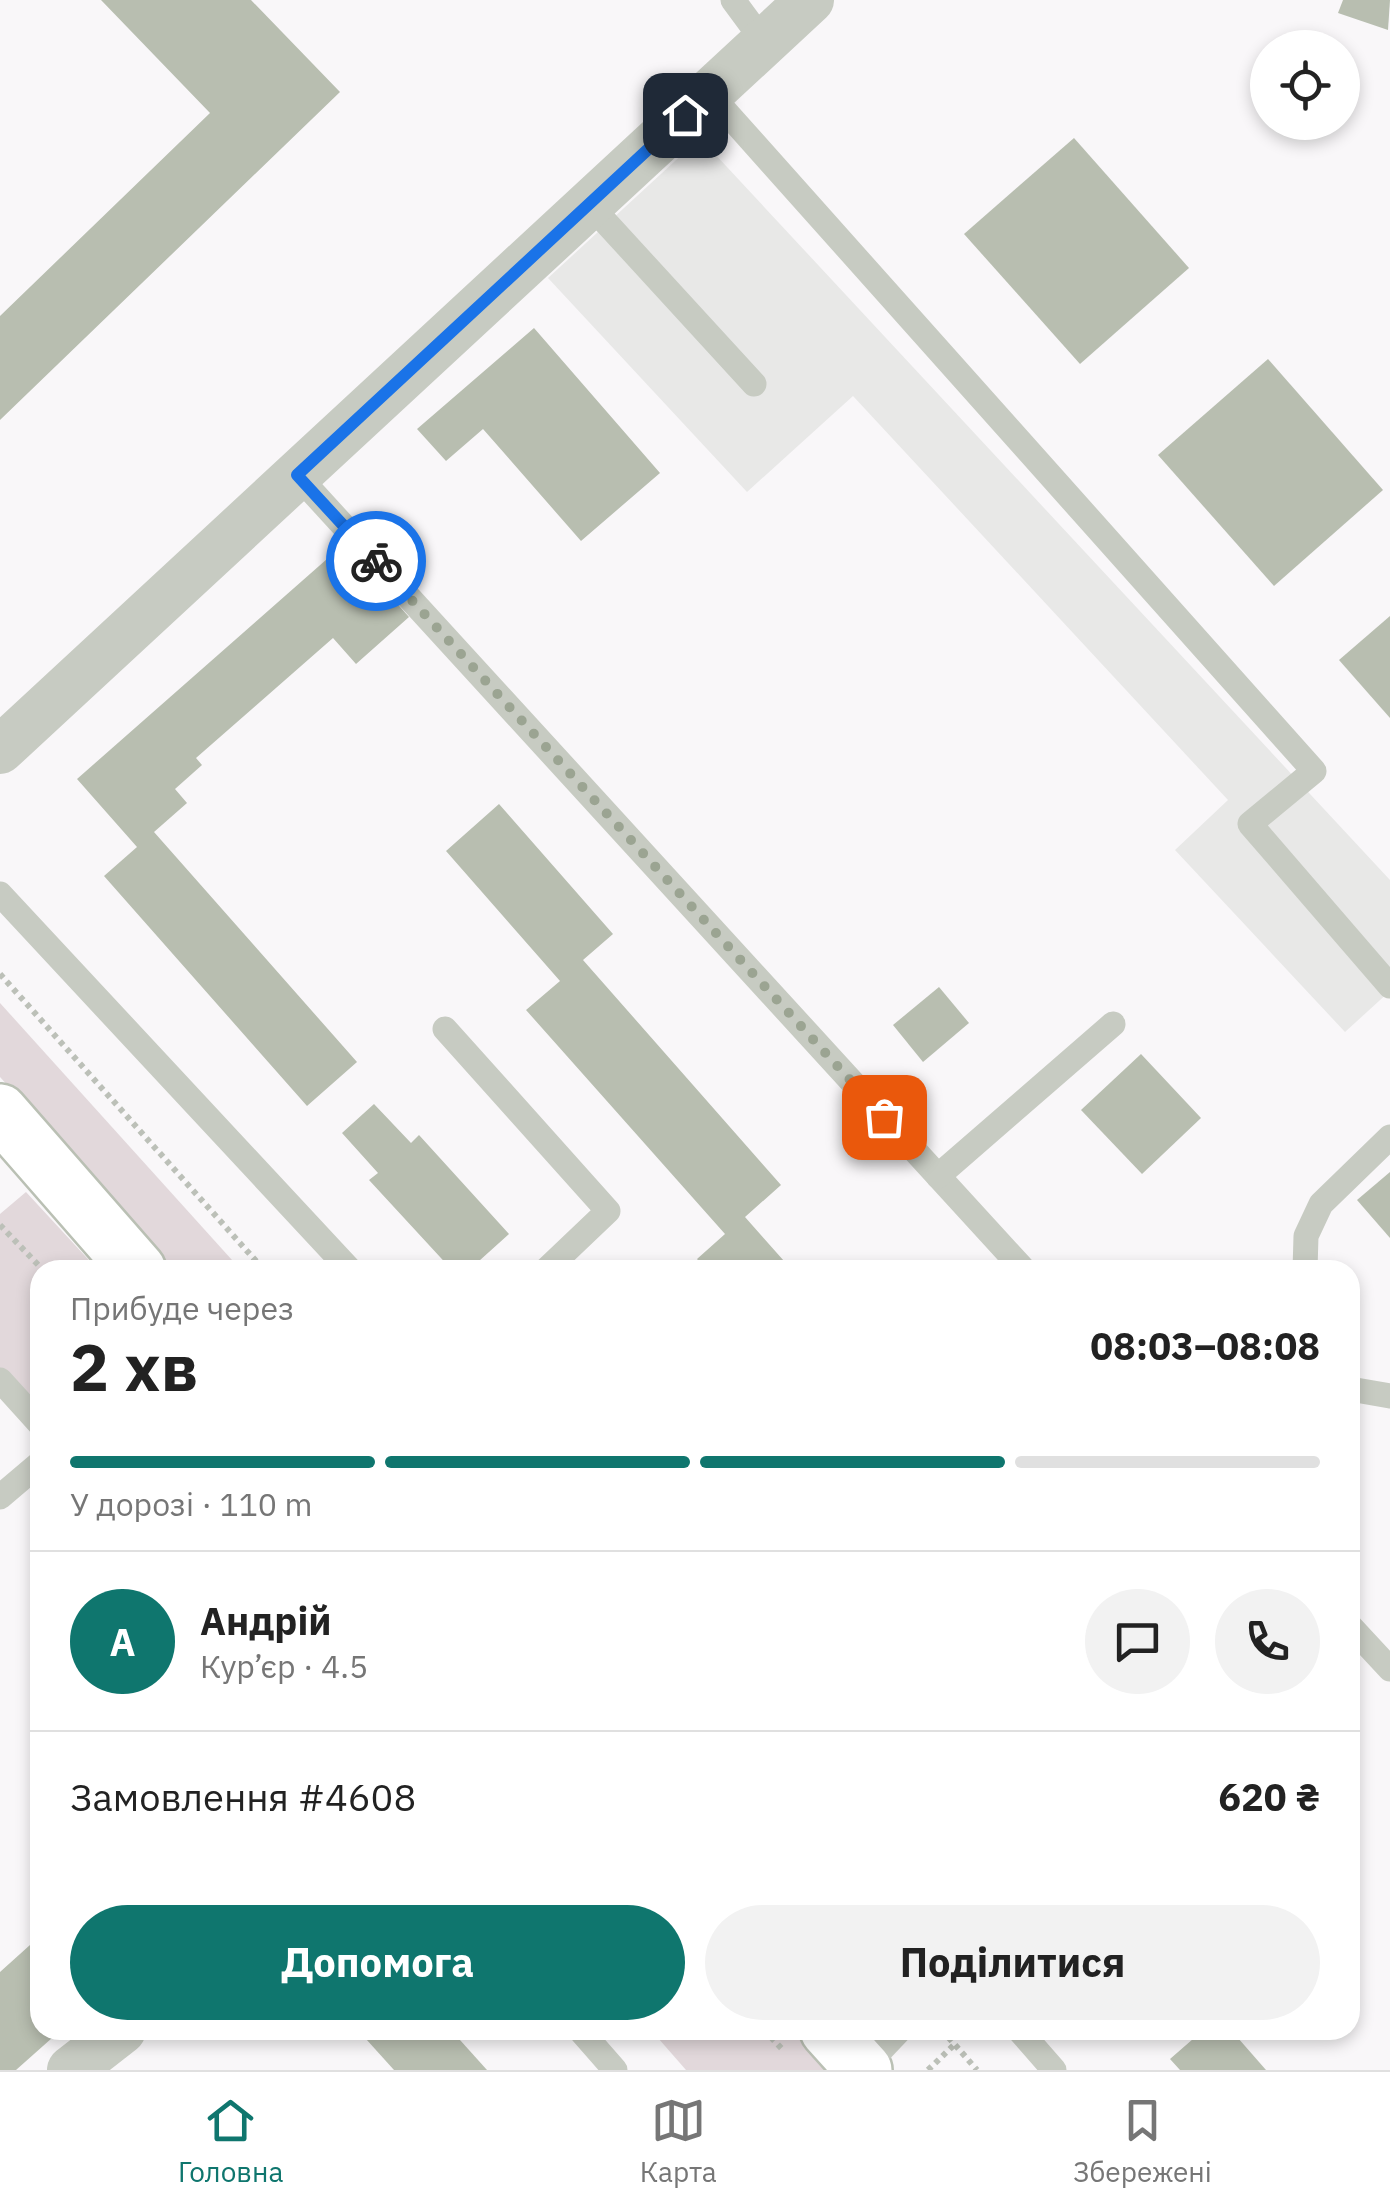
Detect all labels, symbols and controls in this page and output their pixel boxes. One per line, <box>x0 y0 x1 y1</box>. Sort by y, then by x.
map controls <box>1250 30 1360 140</box>
button: locate <box>1250 30 1360 140</box>
pin <box>643 73 728 158</box>
icon: home <box>658 88 713 143</box>
courier <box>326 511 426 611</box>
icon: bike <box>349 534 404 589</box>
pin <box>842 1075 927 1160</box>
icon: bag <box>857 1090 912 1145</box>
text: Прибуде через <box>70 1287 294 1329</box>
text: 08:03–08:08 <box>1090 1321 1320 1370</box>
text: 2 хв <box>70 1324 198 1409</box>
text: У дорозі · 110 m <box>70 1483 313 1525</box>
button: chat <box>1085 1589 1190 1694</box>
button: phone <box>1215 1589 1320 1694</box>
text: Андрій <box>200 1596 332 1645</box>
text: А <box>109 1617 136 1666</box>
text: Кур’єр · 4.5 <box>200 1645 368 1687</box>
text: Замовлення #4608 <box>70 1772 416 1821</box>
text: 620 ₴ <box>1218 1772 1320 1821</box>
button: Допомога <box>70 1905 685 2020</box>
button: Поділитися <box>705 1905 1320 2020</box>
tab: Головна <box>178 2093 283 2190</box>
tab: Карта <box>640 2093 717 2190</box>
tab: Збережені <box>1073 2093 1212 2190</box>

